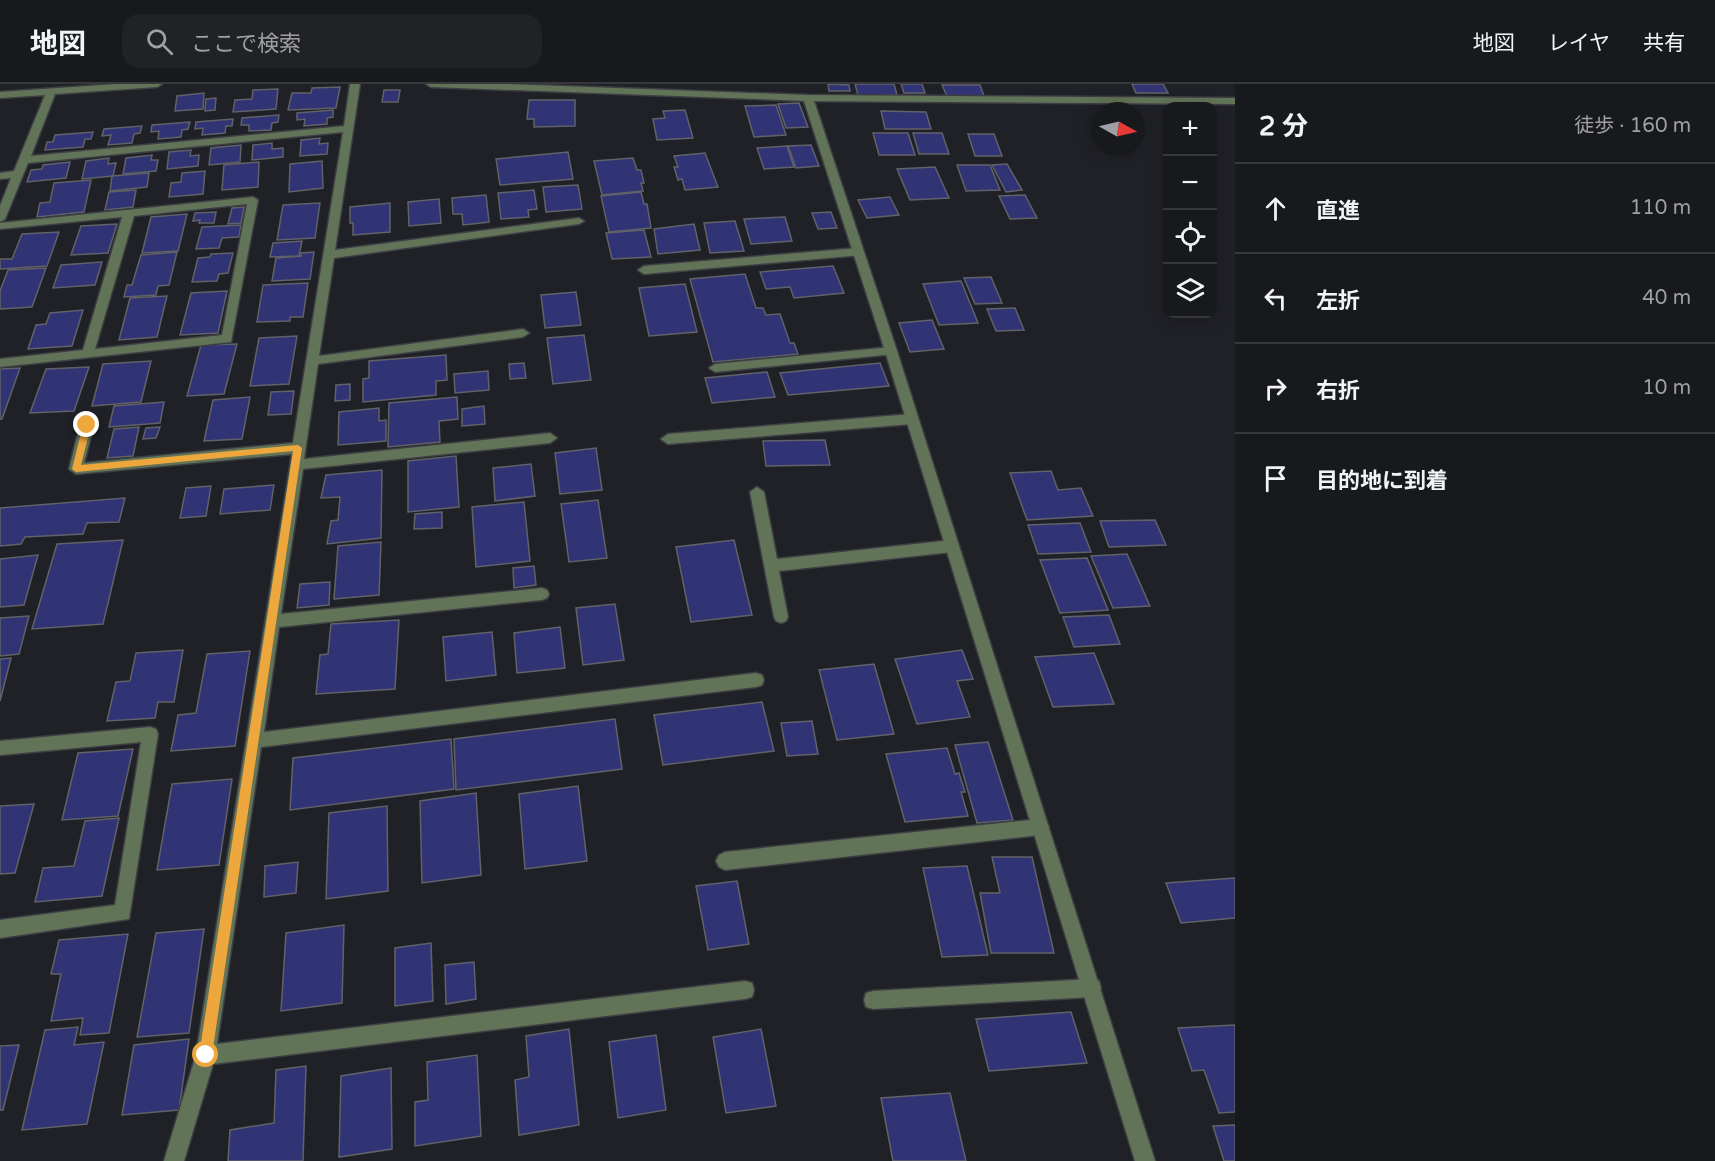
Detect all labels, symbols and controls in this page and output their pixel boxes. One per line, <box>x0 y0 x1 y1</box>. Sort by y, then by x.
search box <box>122 14 542 68</box>
icon: search <box>143 25 176 58</box>
text: 地図 <box>30 27 86 61</box>
text: ここで検索 <box>191 31 301 57</box>
text: 地図 <box>1473 31 1515 56</box>
text: レイヤ <box>1548 31 1610 56</box>
text: 共有 <box>1643 31 1685 56</box>
north arrow <box>1091 102 1145 156</box>
map controls <box>1163 102 1217 318</box>
button: + <box>1163 102 1217 156</box>
text: 2 分 <box>1259 111 1308 142</box>
text: 徒歩 · 160 m <box>1574 114 1691 138</box>
button: − <box>1163 156 1217 210</box>
icon: ahead <box>1259 192 1292 225</box>
text: 110 m <box>1630 196 1691 220</box>
text: 直進 <box>1316 198 1360 224</box>
button: locate <box>1163 210 1217 264</box>
button: layers <box>1163 264 1217 318</box>
icon: left <box>1259 282 1292 315</box>
text: 40 m <box>1642 286 1691 310</box>
text: 左折 <box>1316 288 1360 314</box>
icon: right <box>1259 372 1292 405</box>
text: 10 m <box>1642 376 1691 400</box>
text: 右折 <box>1316 378 1360 404</box>
route end <box>73 411 99 437</box>
icon: arrive <box>1259 462 1292 495</box>
text: 目的地に到着 <box>1316 468 1448 494</box>
route start <box>192 1041 218 1067</box>

